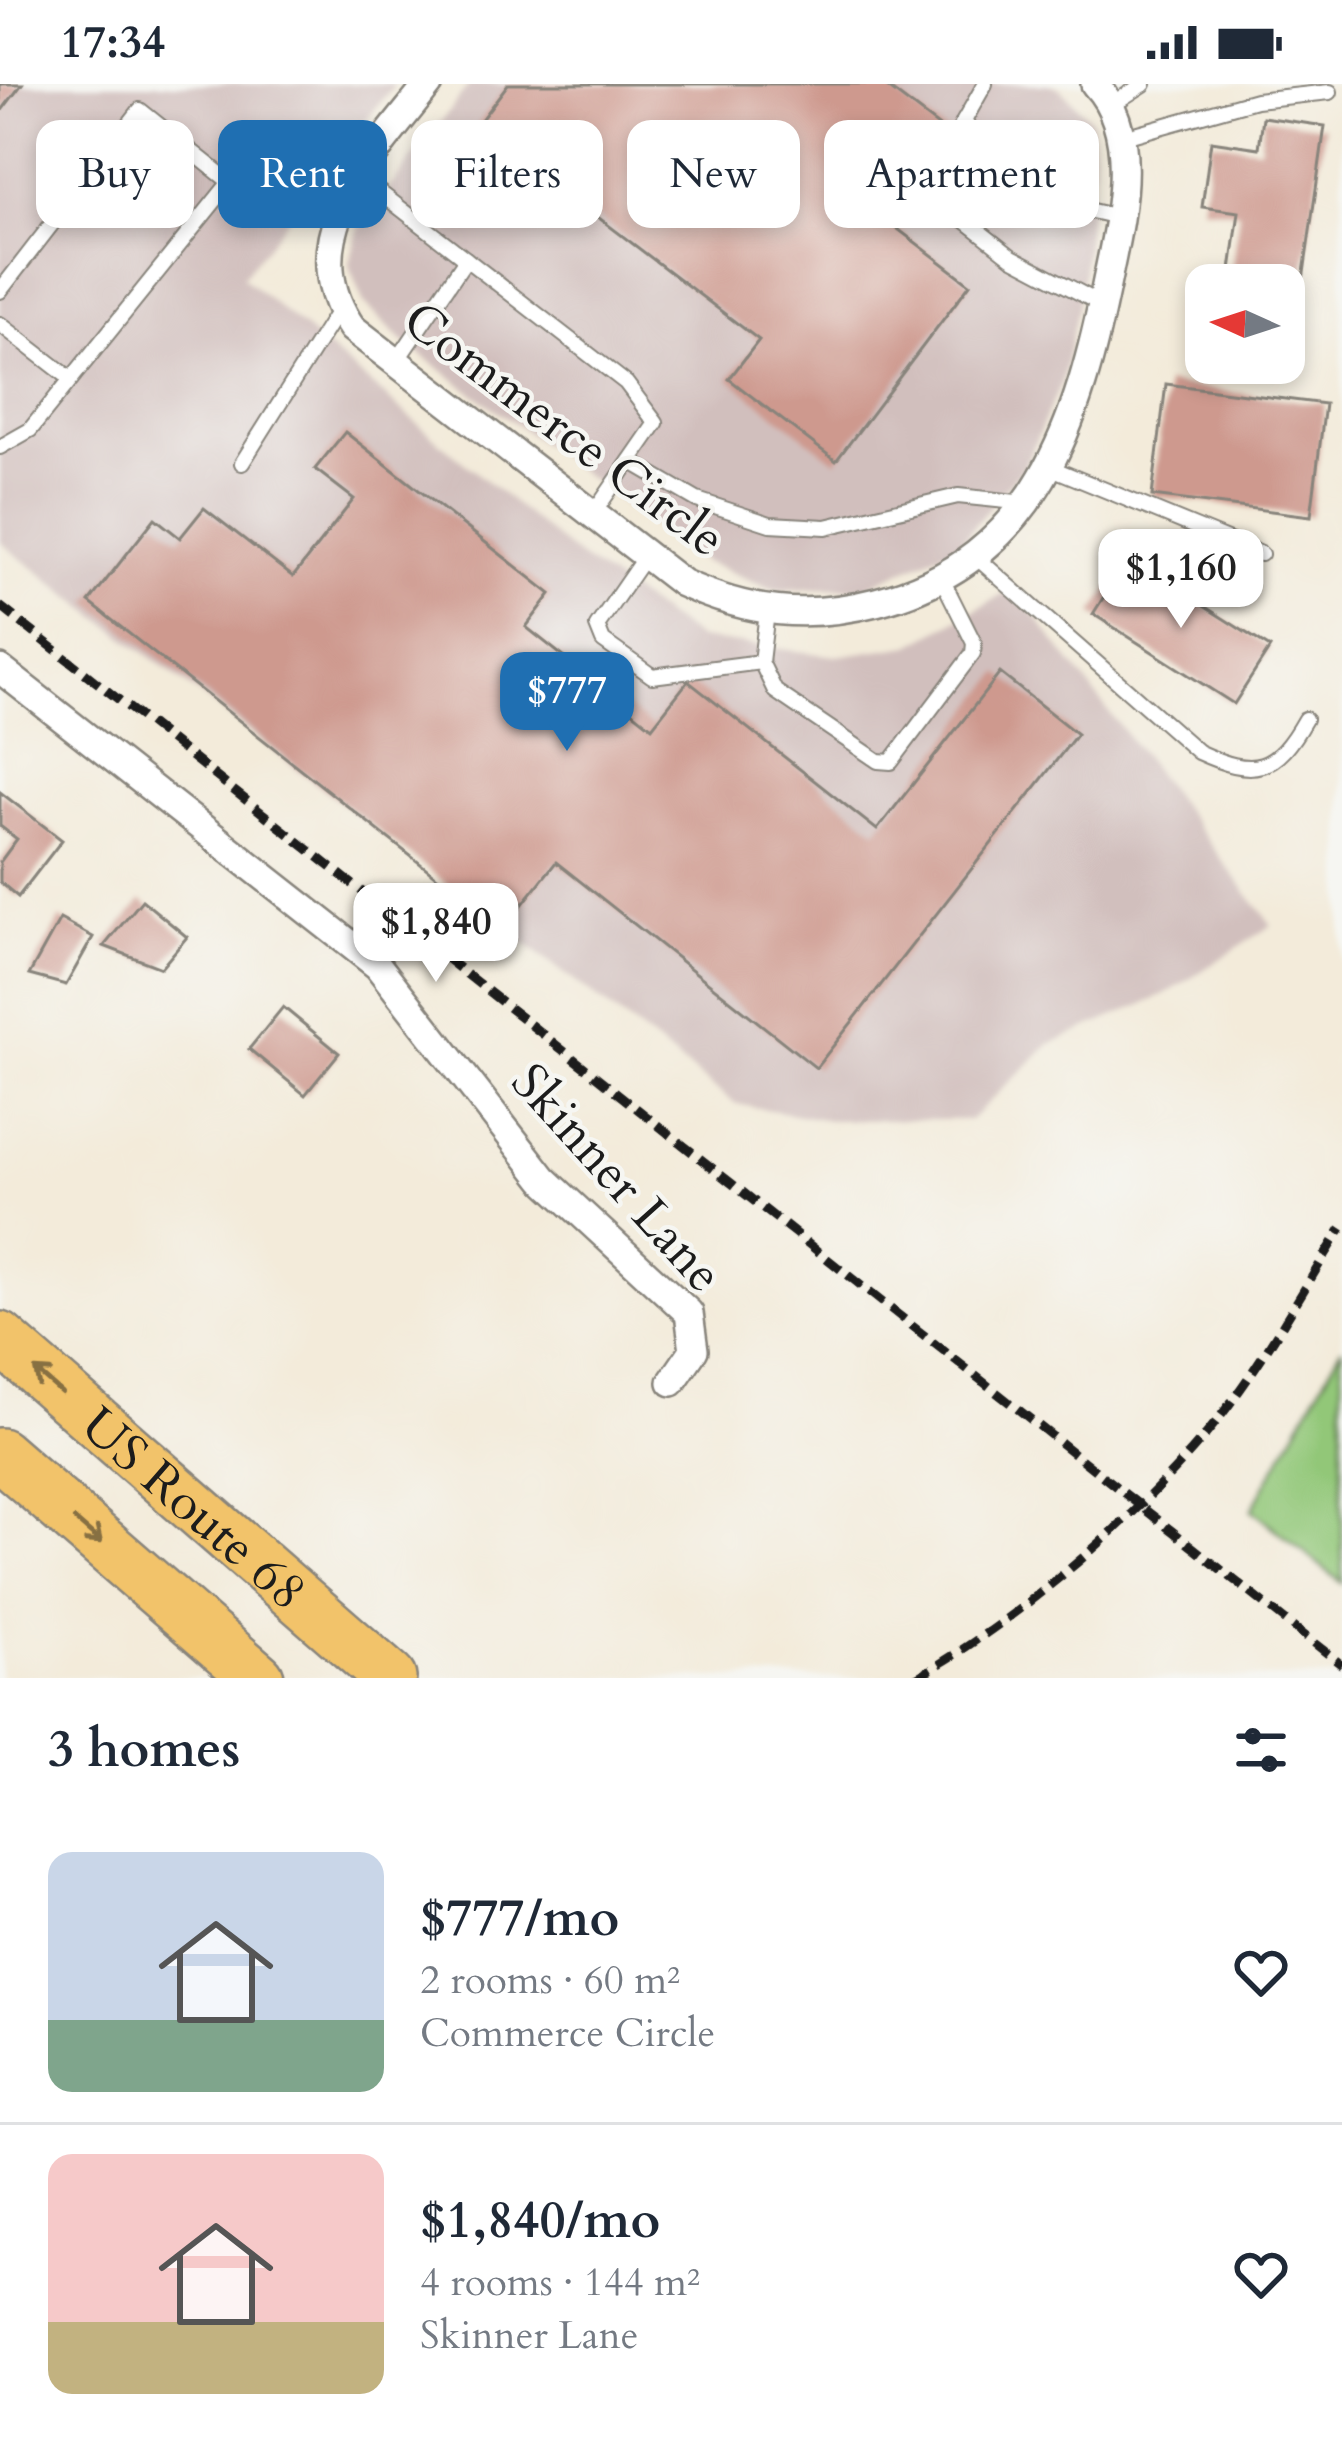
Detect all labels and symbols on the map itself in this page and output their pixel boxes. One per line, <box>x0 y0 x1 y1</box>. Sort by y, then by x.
north arrow <box>1185 264 1305 384</box>
street label: Commerce Circle <box>389 285 739 574</box>
pin: $1,160 <box>1083 529 1279 631</box>
pin: $777 <box>496 652 638 754</box>
pin: $1,840 <box>338 883 534 985</box>
street label: Skinner Lane <box>495 1049 738 1308</box>
one-way arrow <box>33 1367 64 1395</box>
street label: US Route 68 <box>66 1392 321 1626</box>
one-way arrow <box>73 1517 103 1544</box>

